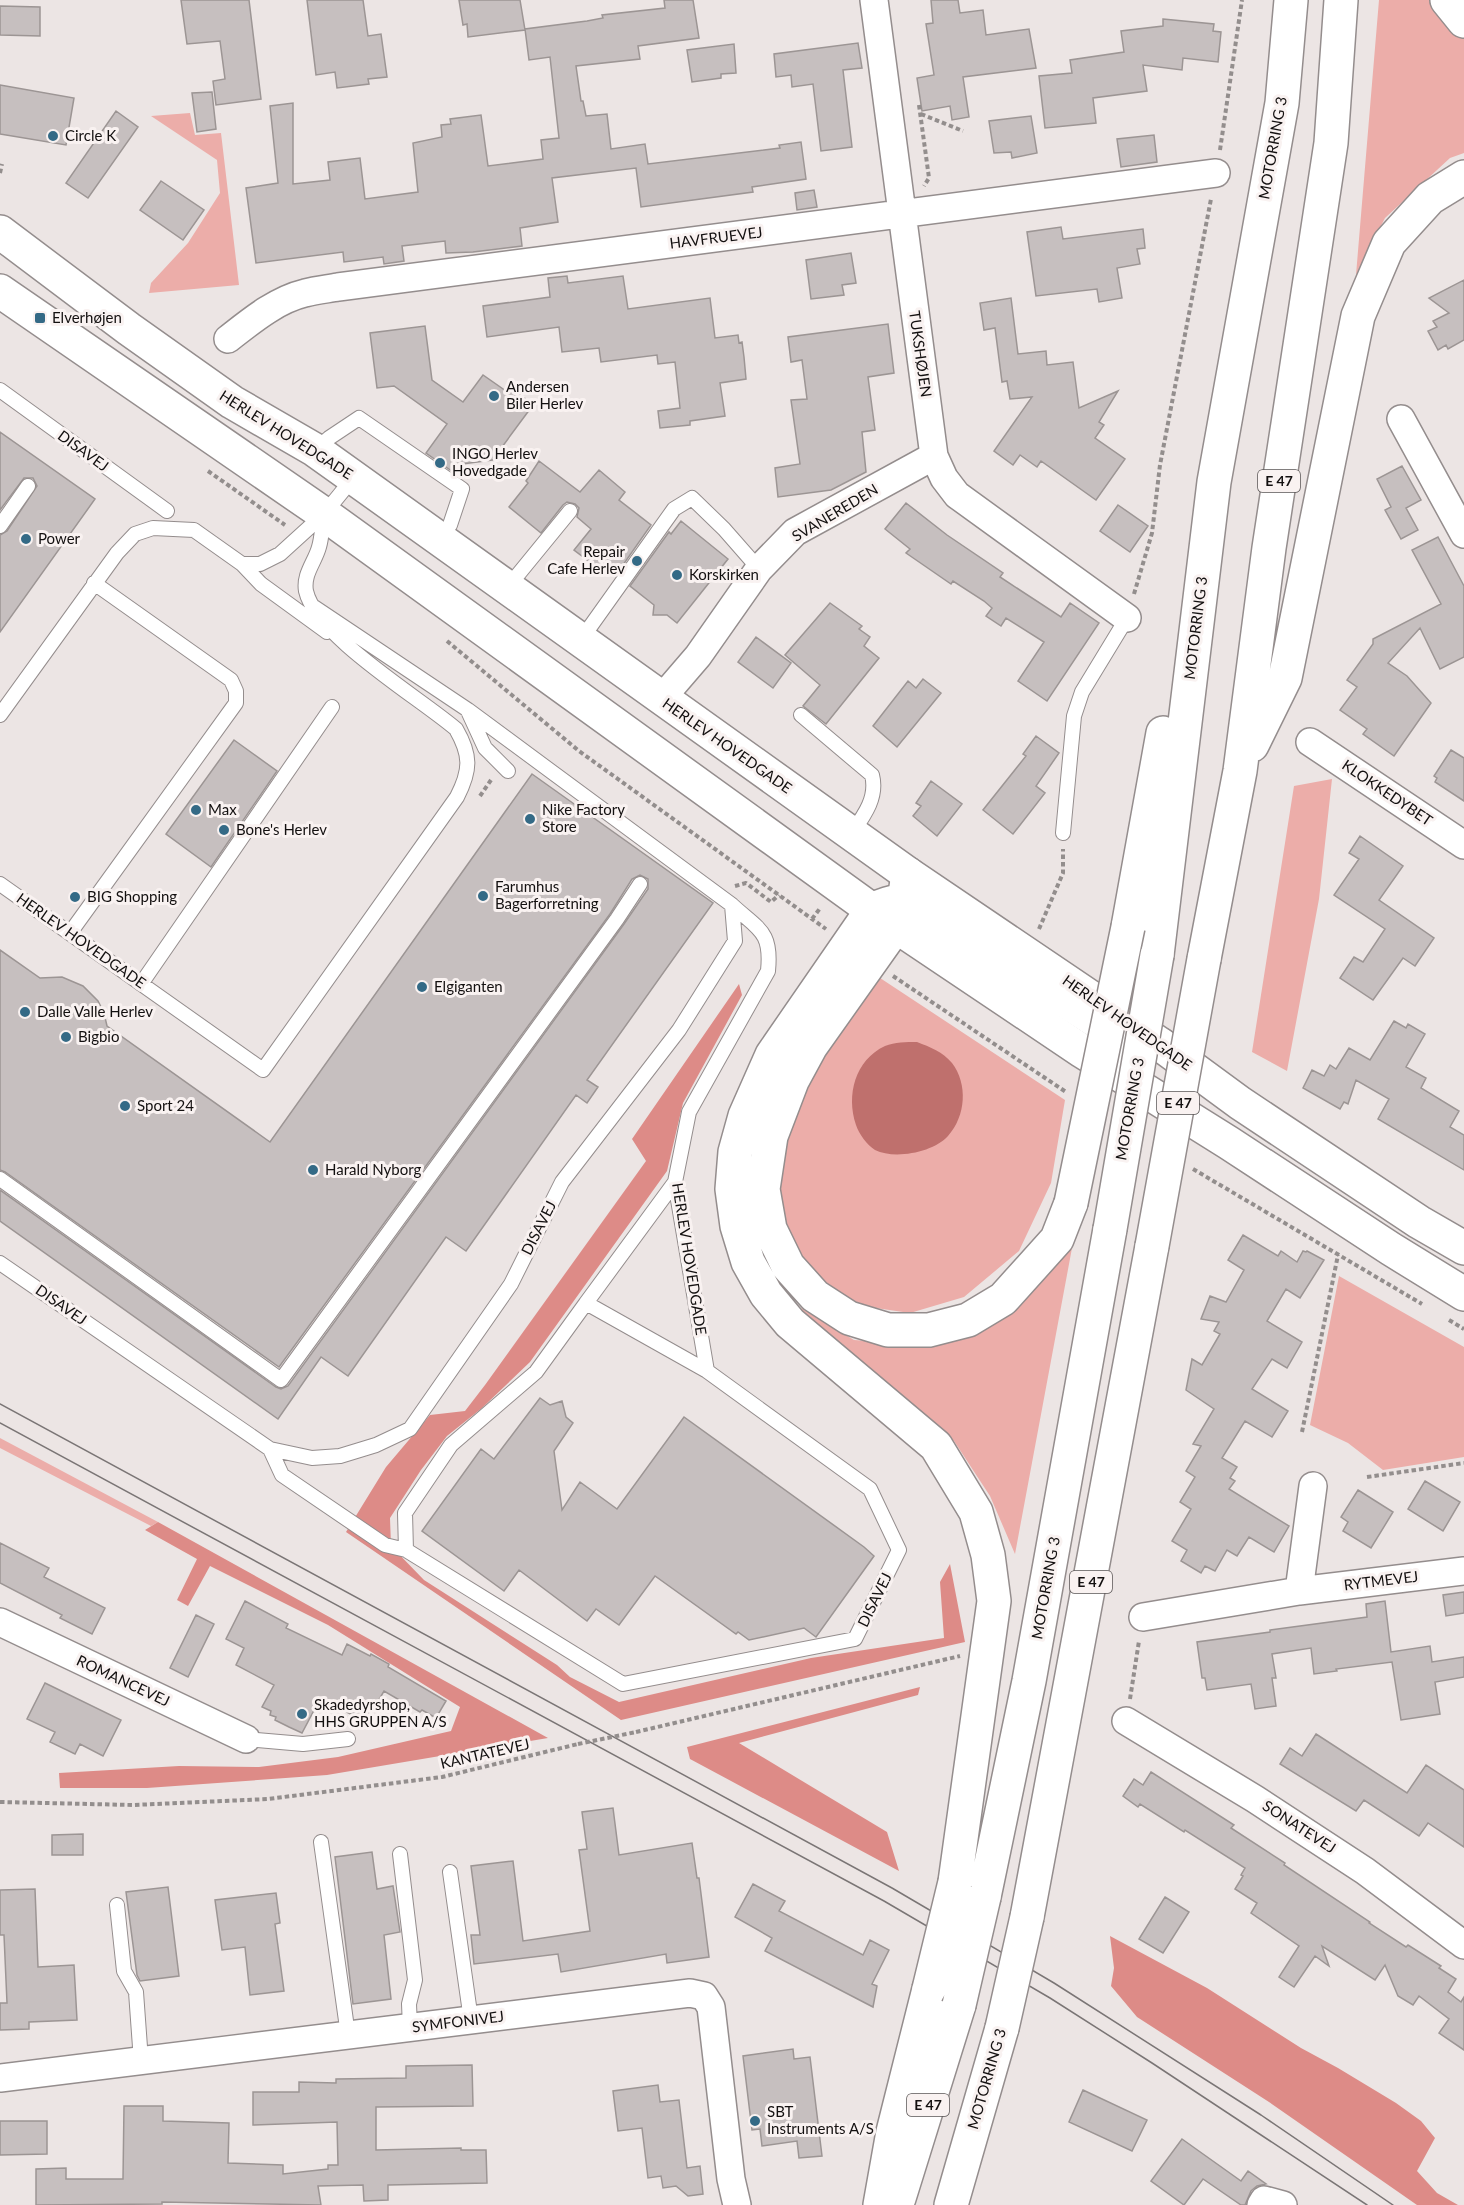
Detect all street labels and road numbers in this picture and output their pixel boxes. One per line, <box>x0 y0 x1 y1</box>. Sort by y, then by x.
street label: MOTORRING 3 <box>1254 95 1290 200</box>
street label: HAVFRUEVEJ <box>668 222 763 252</box>
street label: TUKSHØJEN <box>906 309 936 398</box>
street label: HERLEV HOVEDGADE <box>217 386 357 483</box>
street label: DISAVEJ <box>55 426 112 475</box>
road number: E 47 <box>1258 470 1300 492</box>
street label: SVANEREDEN <box>788 479 881 545</box>
street label: MOTORRING 3 <box>1180 575 1210 680</box>
street label: HERLEV HOVEDGADE <box>659 694 796 797</box>
street label: KLOKKEDYBET <box>1339 755 1436 829</box>
street label: HERLEV HOVEDGADE <box>13 889 150 992</box>
street label: HERLEV HOVEDGADE <box>1059 971 1196 1074</box>
street label: MOTORRING 3 <box>1111 1056 1147 1161</box>
road number: E 47 <box>1157 1092 1199 1114</box>
street label: HERLEV HOVEDGADE <box>669 1181 711 1336</box>
street label: DISAVEJ <box>517 1198 559 1257</box>
street label: DISAVEJ <box>33 1280 91 1328</box>
street label: MOTORRING 3 <box>1027 1535 1063 1640</box>
street label: RYTMEVEJ <box>1343 1567 1419 1594</box>
street label: DISAVEJ <box>853 1570 895 1630</box>
road number: E 47 <box>1070 1571 1112 1593</box>
street label: ROMANCEVEJ <box>74 1651 173 1710</box>
street label: KANTATEVEJ <box>438 1734 531 1772</box>
street label: SONATEVEJ <box>1260 1796 1339 1856</box>
street label: SYMFONIVEJ <box>411 2006 505 2036</box>
street label: MOTORRING 3 <box>963 2026 1009 2131</box>
road number: E 47 <box>907 2094 949 2116</box>

